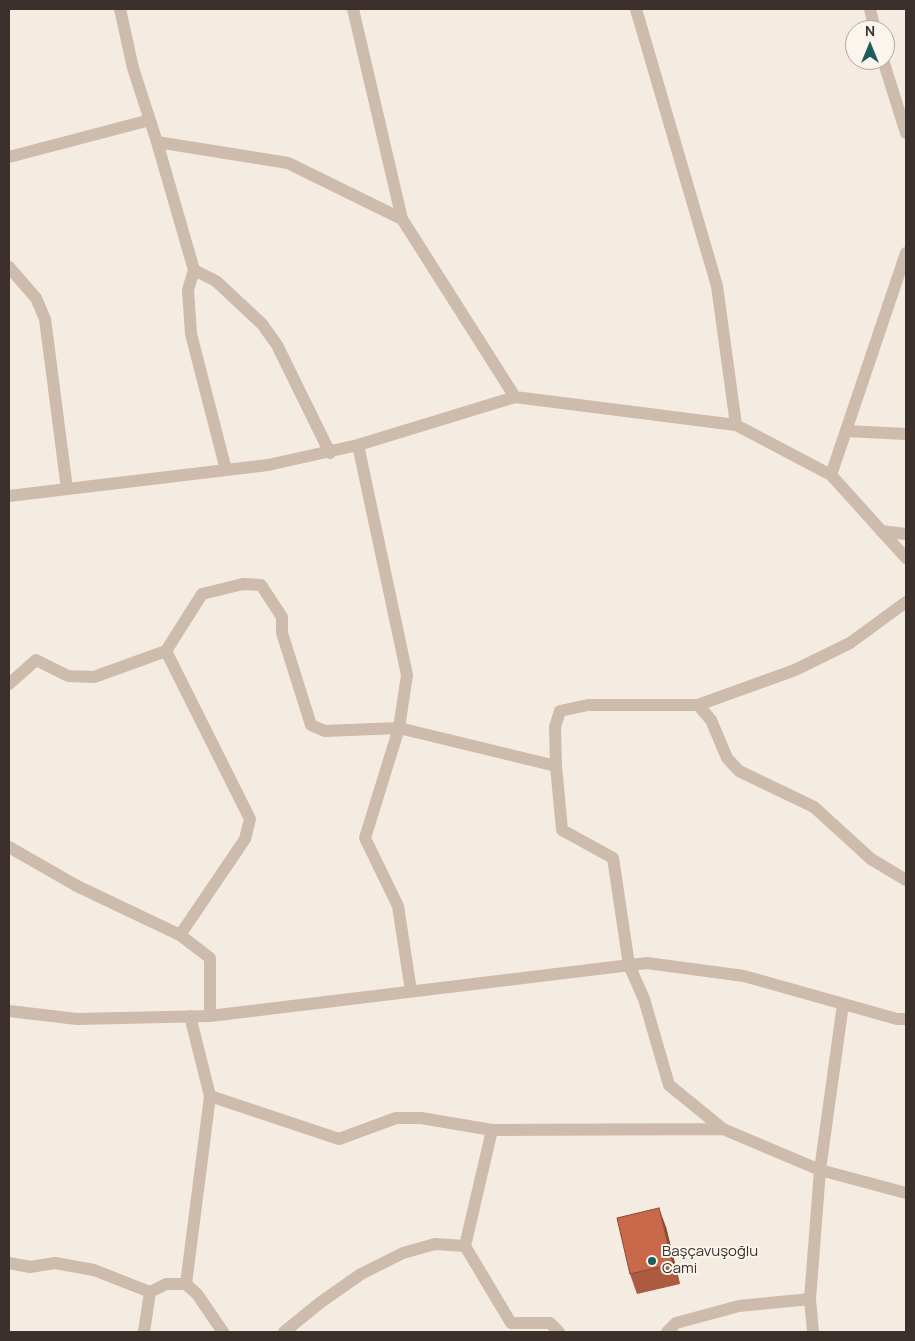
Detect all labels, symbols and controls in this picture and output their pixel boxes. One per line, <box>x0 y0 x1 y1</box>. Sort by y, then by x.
north arrow <box>845 20 895 70</box>
text: N <box>865 21 875 40</box>
place label: Başçavuşoğlu Cami <box>662 1243 758 1278</box>
marker: Başçavuşoğlu Cami <box>646 1255 658 1267</box>

